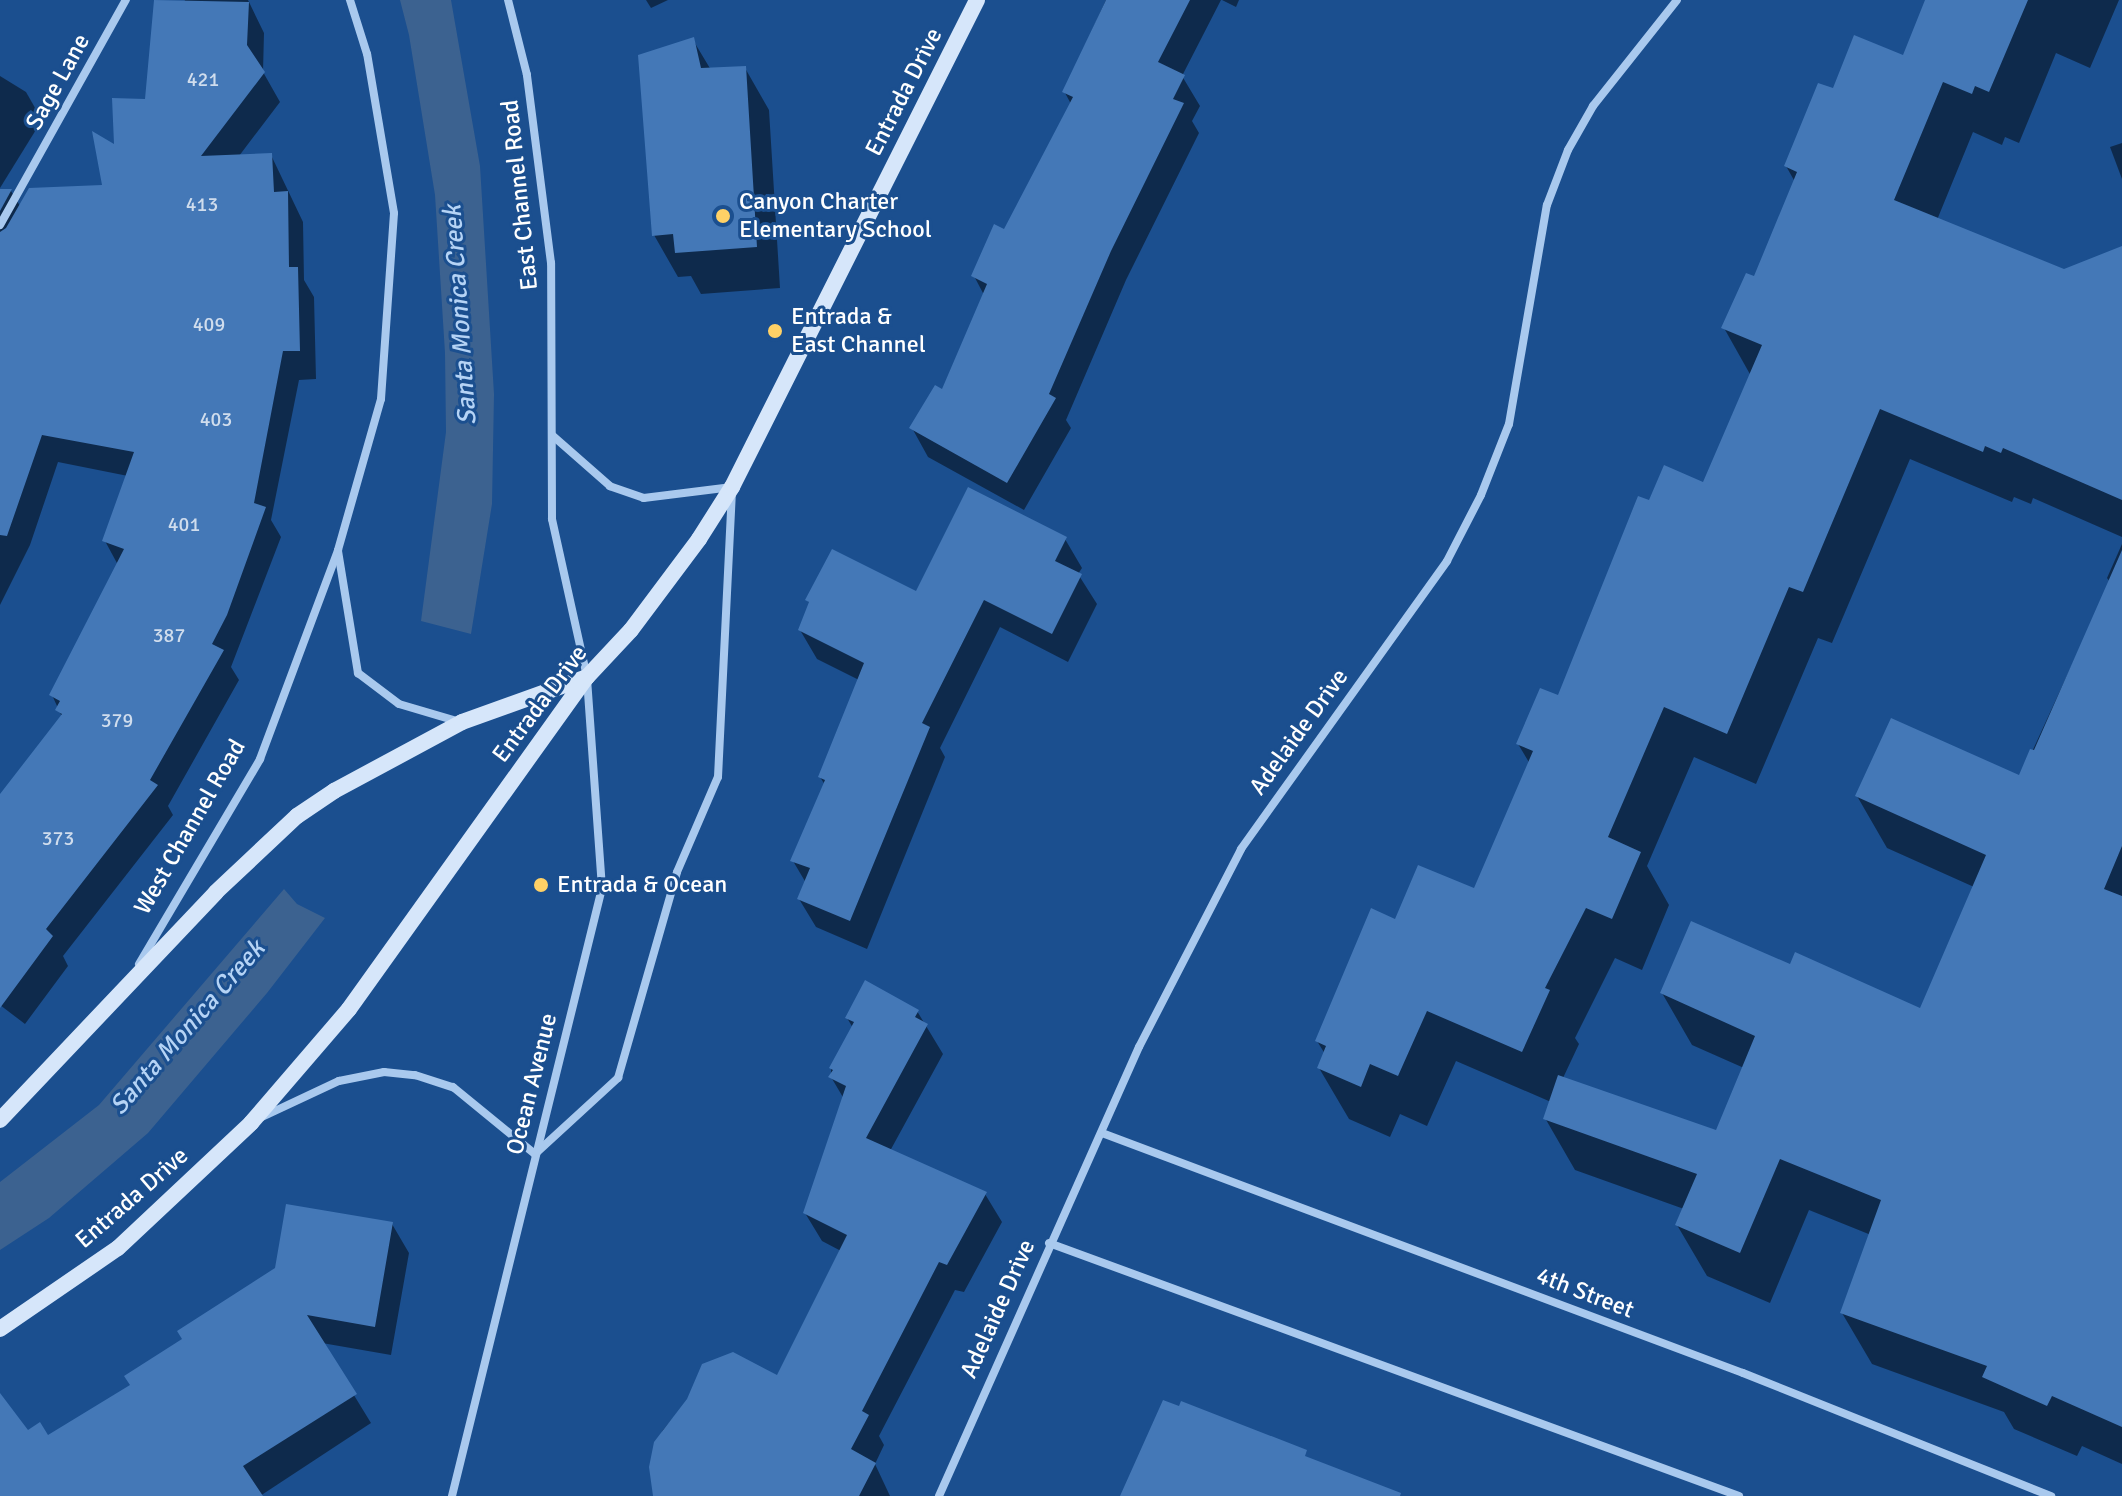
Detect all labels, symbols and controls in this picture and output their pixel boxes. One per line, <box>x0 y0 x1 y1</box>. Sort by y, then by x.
street label: Entrada Drive <box>859 23 949 161</box>
street label: Sage Lane <box>20 29 96 135</box>
house number: 421 <box>187 67 219 91</box>
street label: East Channel Road <box>496 98 544 292</box>
place label: Canyon Charter Elementary School <box>739 188 932 244</box>
house number: 413 <box>186 192 218 216</box>
water label: Santa Monica Creek <box>438 204 484 426</box>
marker: Canyon Charter Elementary School <box>714 207 732 225</box>
place label: Entrada & East Channel <box>791 303 926 359</box>
house number: 409 <box>193 312 225 336</box>
marker: Entrada & East Channel <box>766 322 784 340</box>
house number: 403 <box>200 407 232 431</box>
house number: 401 <box>168 512 200 536</box>
house number: 387 <box>153 623 185 647</box>
street label: Entrada Drive <box>486 640 594 768</box>
street label: Adelaide Drive <box>1244 663 1354 801</box>
house number: 379 <box>101 708 133 732</box>
street label: West Channel Road <box>128 734 252 920</box>
house number: 373 <box>42 826 74 850</box>
place label: Entrada & Ocean <box>557 871 727 899</box>
marker: Entrada & Ocean <box>532 876 550 894</box>
water label: Santa Monica Creek <box>104 935 272 1121</box>
street label: Ocean Avenue <box>501 1010 563 1158</box>
street label: Entrada Drive <box>70 1141 194 1255</box>
street label: Adelaide Drive <box>955 1235 1041 1383</box>
street label: 4th Street <box>1532 1261 1638 1325</box>

